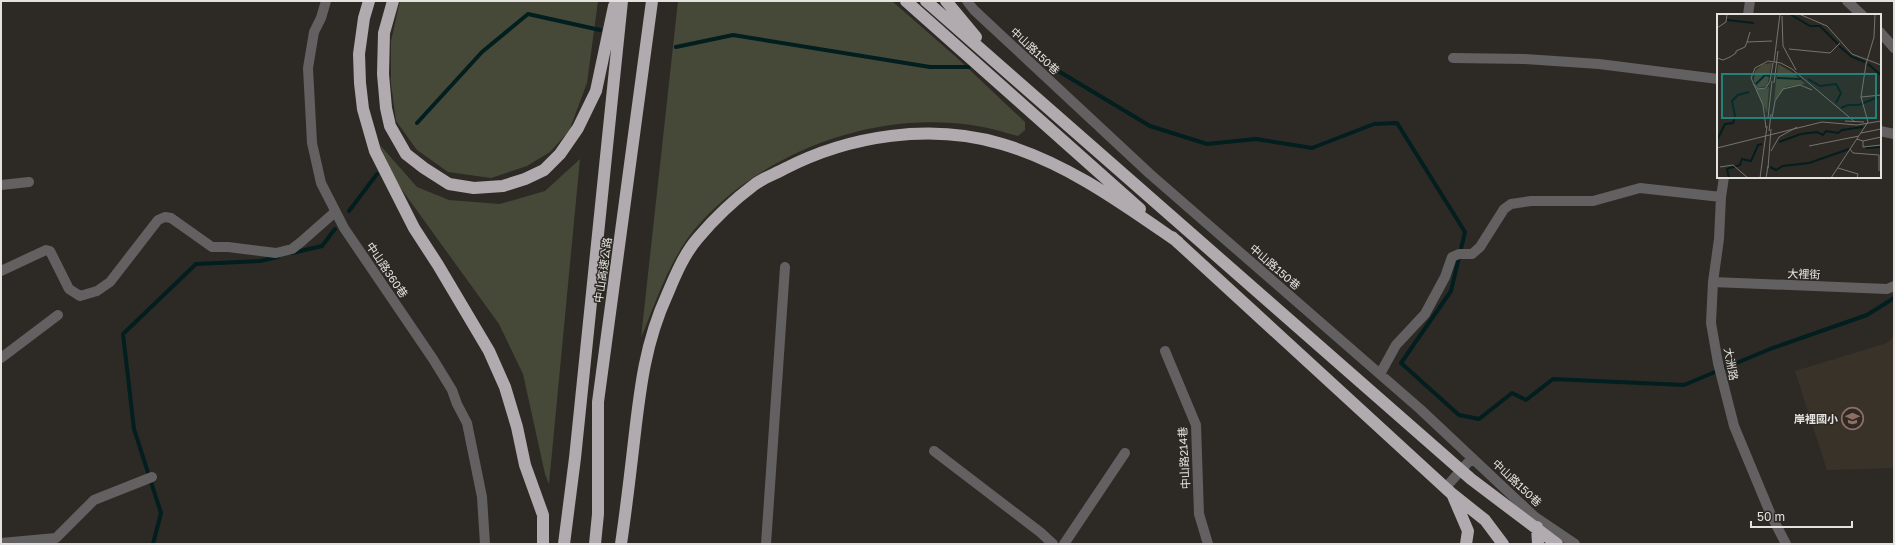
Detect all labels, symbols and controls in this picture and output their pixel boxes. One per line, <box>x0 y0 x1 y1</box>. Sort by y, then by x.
inset map <box>1717 14 1881 178</box>
street label: 中山路150巷 <box>1008 25 1063 77</box>
street label: 中山高速公路 <box>591 236 614 304</box>
street label: 中山路360巷 <box>364 240 411 300</box>
street label: 中山路150巷 <box>1247 241 1303 292</box>
street label: 大裡街 <box>1787 266 1821 281</box>
street label: 大洲路 <box>1722 346 1741 381</box>
school or university icon: 岸裡國小 <box>1840 406 1866 432</box>
place label: 岸裡國小 <box>1794 412 1838 425</box>
street label: 中山路214巷 <box>1175 427 1192 490</box>
street label: 中山路150巷 <box>1490 457 1545 509</box>
scale bar <box>1751 503 1852 529</box>
text: 50 m <box>1757 509 1785 524</box>

